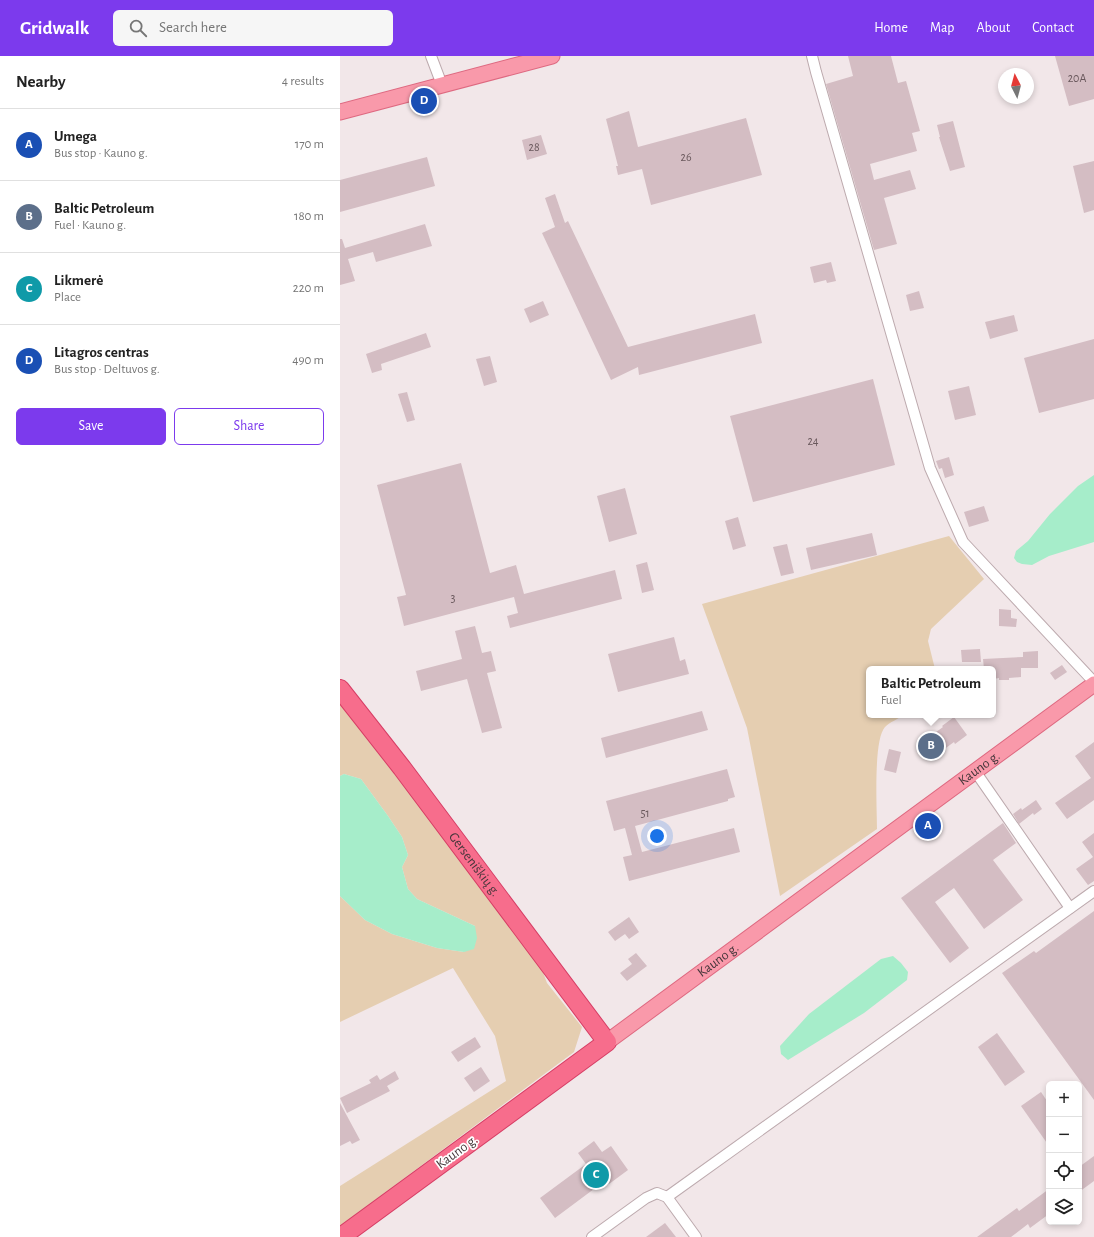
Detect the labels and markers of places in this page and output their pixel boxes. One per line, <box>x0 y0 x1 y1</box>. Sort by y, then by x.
pin: D <box>411 86 437 116</box>
pin: B <box>918 731 944 761</box>
pin: A <box>915 811 941 841</box>
pin: C <box>583 1160 609 1190</box>

